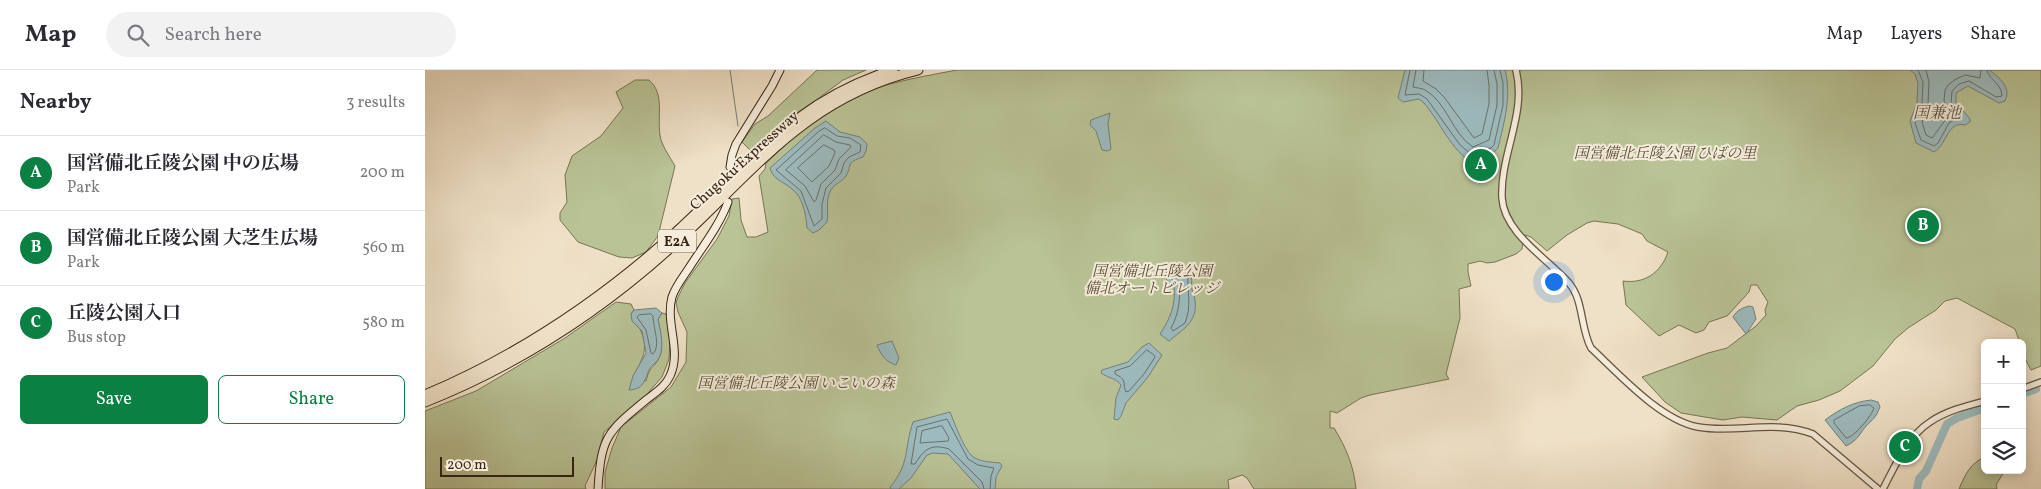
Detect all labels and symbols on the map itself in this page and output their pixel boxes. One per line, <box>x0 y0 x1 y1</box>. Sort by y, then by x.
water label: 国兼池 <box>1913 103 1963 125</box>
street label: Chugoku Expressway <box>686 106 804 216</box>
park label: 国営備北丘陵公園 ひばの里 <box>1574 144 1757 165</box>
pin: A <box>1465 146 1497 184</box>
pin: B <box>1907 207 1939 245</box>
road number: E2A <box>658 230 696 252</box>
park label: 国営備北丘陵公園 備北オートビレッジ <box>1085 262 1221 300</box>
your location <box>1541 269 1567 295</box>
park label: 国営備北丘陵公園 いこいの森 <box>697 374 897 395</box>
pin: C <box>1889 428 1921 466</box>
scale bar <box>440 454 574 477</box>

